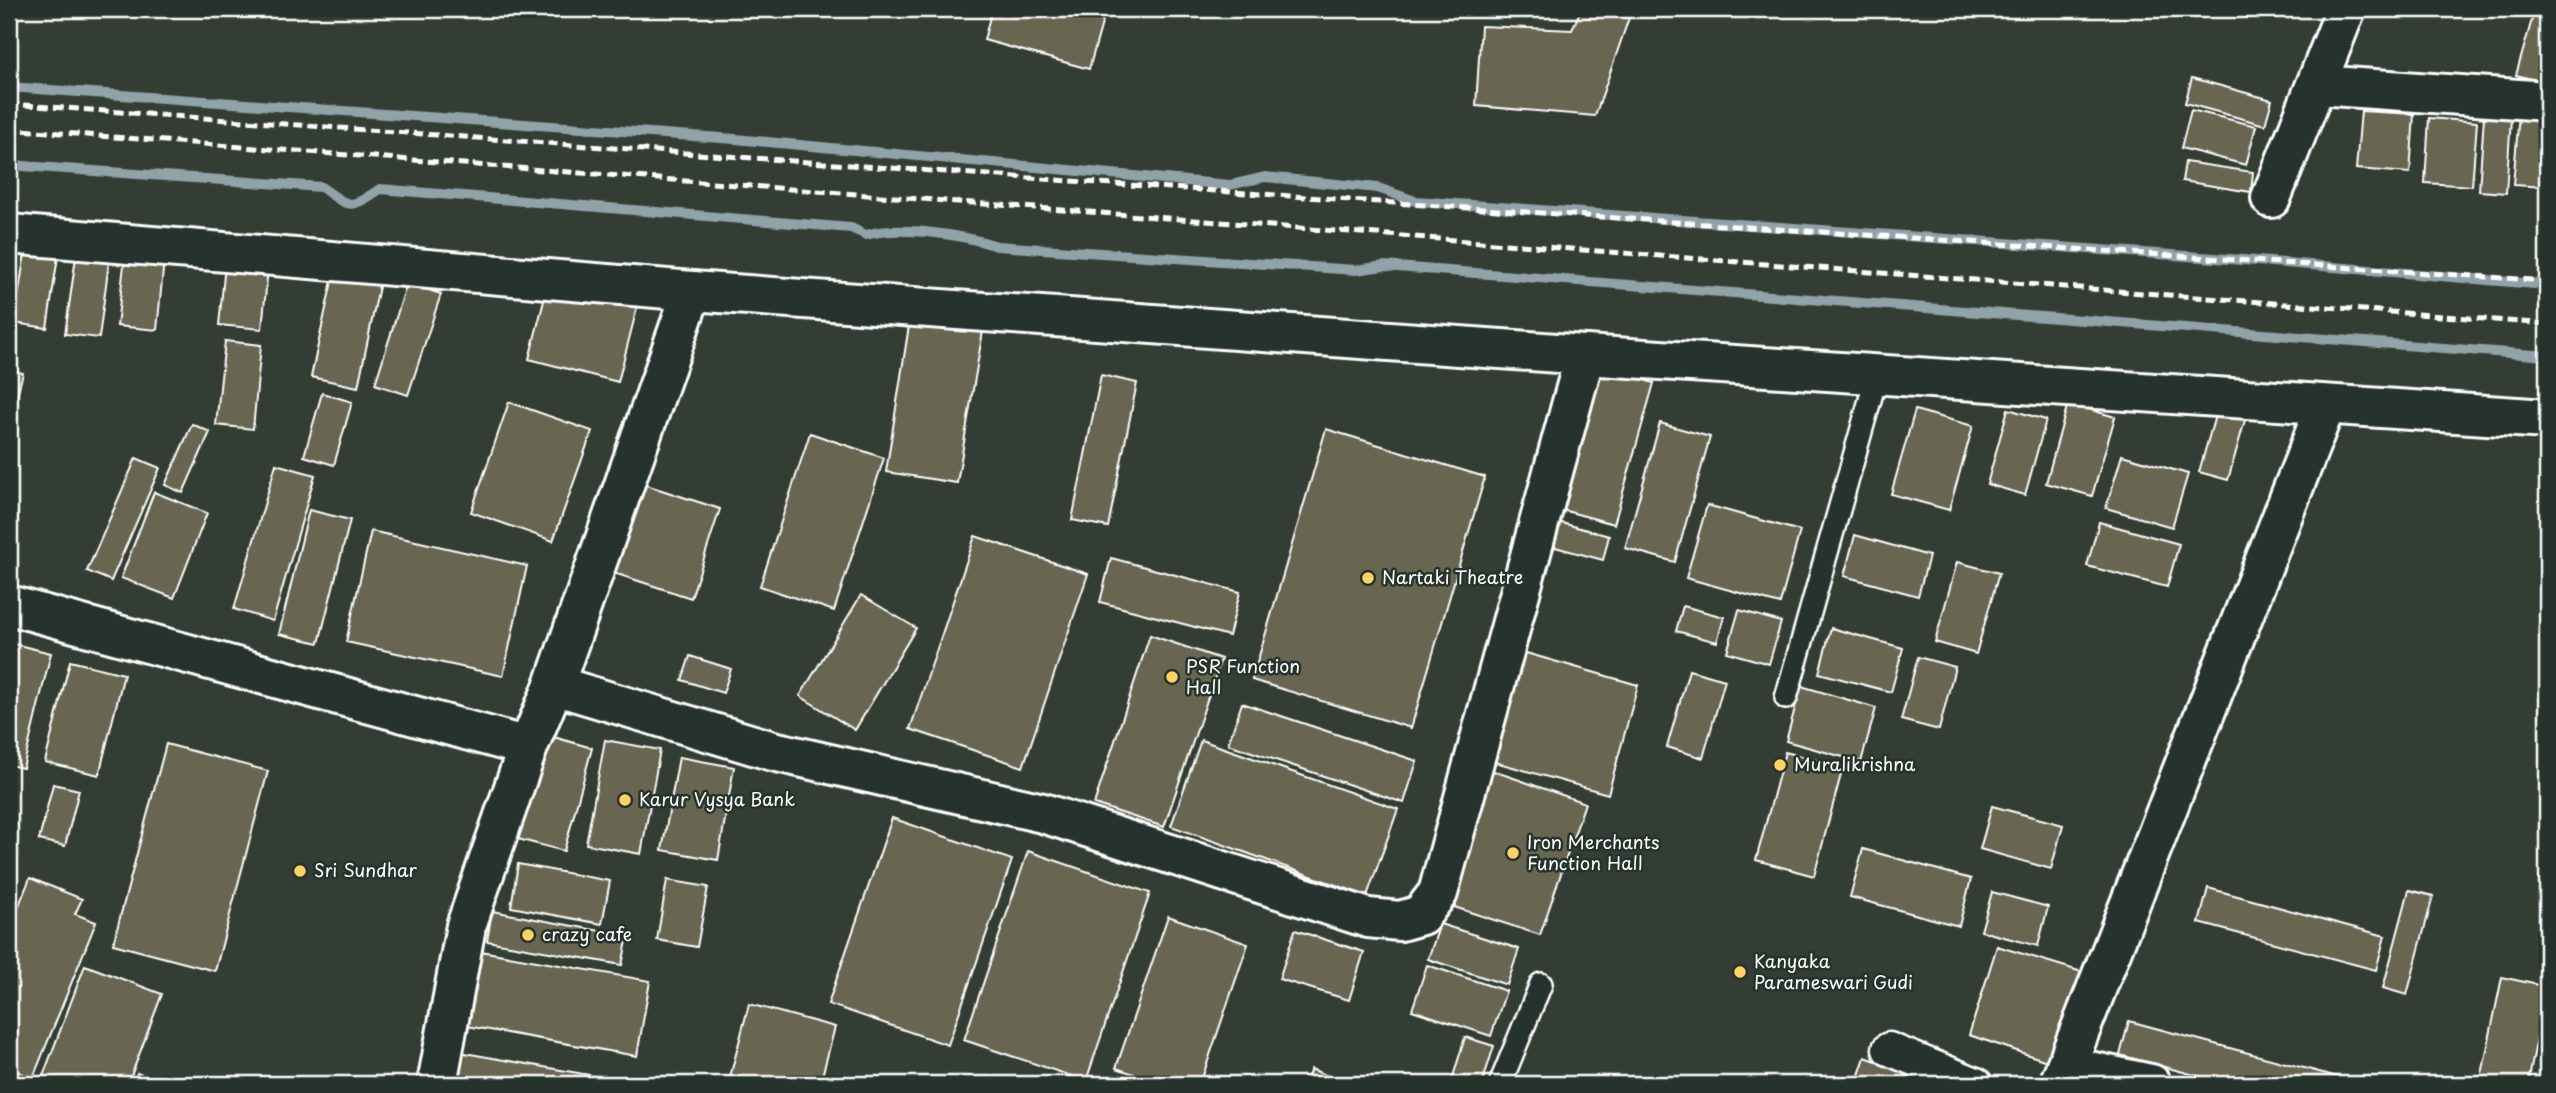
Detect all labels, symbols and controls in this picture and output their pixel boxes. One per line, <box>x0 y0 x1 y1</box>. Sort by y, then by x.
place label: Nartaki Theatre <box>1382 563 1523 590</box>
marker: Nartaki Theatre <box>1360 570 1376 586</box>
place label: PSR Function Hall <box>1186 652 1300 700</box>
marker: PSR Function Hall <box>1164 669 1180 685</box>
place label: Muralikrishna <box>1794 750 1916 777</box>
marker: Muralikrishna <box>1772 757 1788 773</box>
place label: Karur Vysya Bank <box>639 785 795 812</box>
marker: Karur Vysya Bank <box>617 792 633 808</box>
place label: Iron Merchants Function Hall <box>1527 828 1659 876</box>
marker: Iron Merchants Function Hall <box>1505 845 1521 861</box>
place label: Sri Sundhar <box>314 856 418 883</box>
marker: Sri Sundhar <box>292 863 308 879</box>
place label: crazy cafe <box>542 920 632 947</box>
marker: crazy cafe <box>520 927 536 943</box>
place label: Kanyaka Parameswari Gudi <box>1754 947 1913 995</box>
marker: Kanyaka Parameswari Gudi <box>1732 964 1748 980</box>

